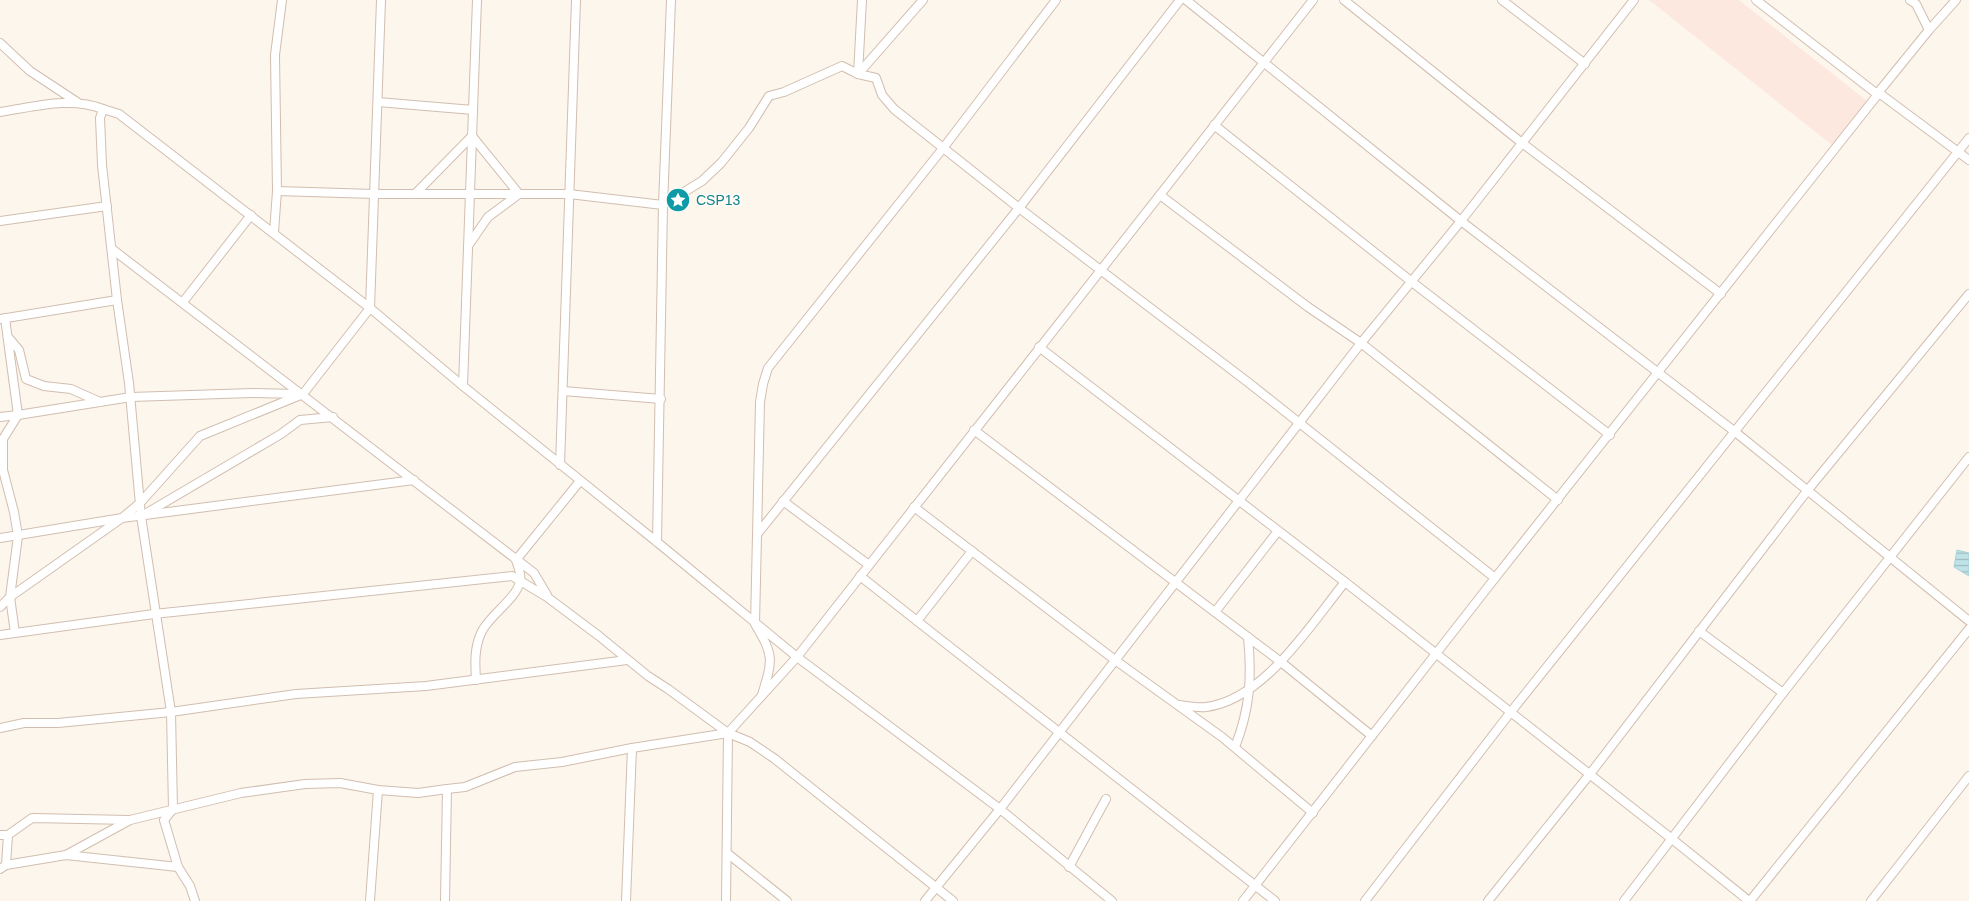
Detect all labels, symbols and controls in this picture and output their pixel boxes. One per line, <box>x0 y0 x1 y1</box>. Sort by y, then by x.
place icon: CSP13 <box>665 187 691 213</box>
place label: CSP13 <box>696 192 741 208</box>

